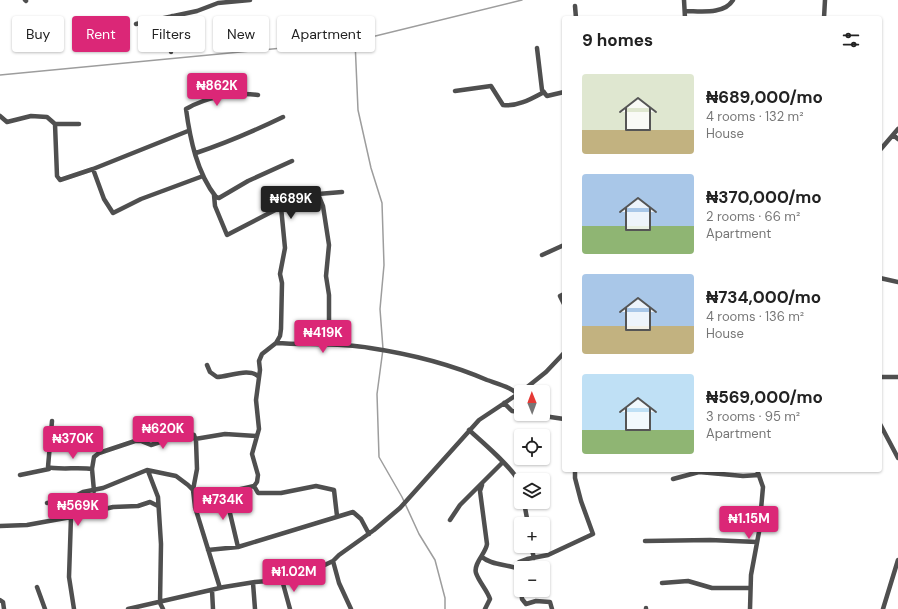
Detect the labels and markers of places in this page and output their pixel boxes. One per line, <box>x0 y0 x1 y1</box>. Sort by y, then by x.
pin: ₦862K <box>189 73 245 107</box>
pin: ₦689K <box>263 186 319 220</box>
pin: ₦419K <box>295 320 351 354</box>
pin: ₦620K <box>135 416 191 450</box>
pin: ₦370K <box>45 426 101 460</box>
pin: ₦734K <box>195 487 251 521</box>
pin: ₦569K <box>50 493 106 527</box>
pin: ₦1.15M <box>716 506 782 540</box>
pin: ₦1.02M <box>261 559 327 593</box>

